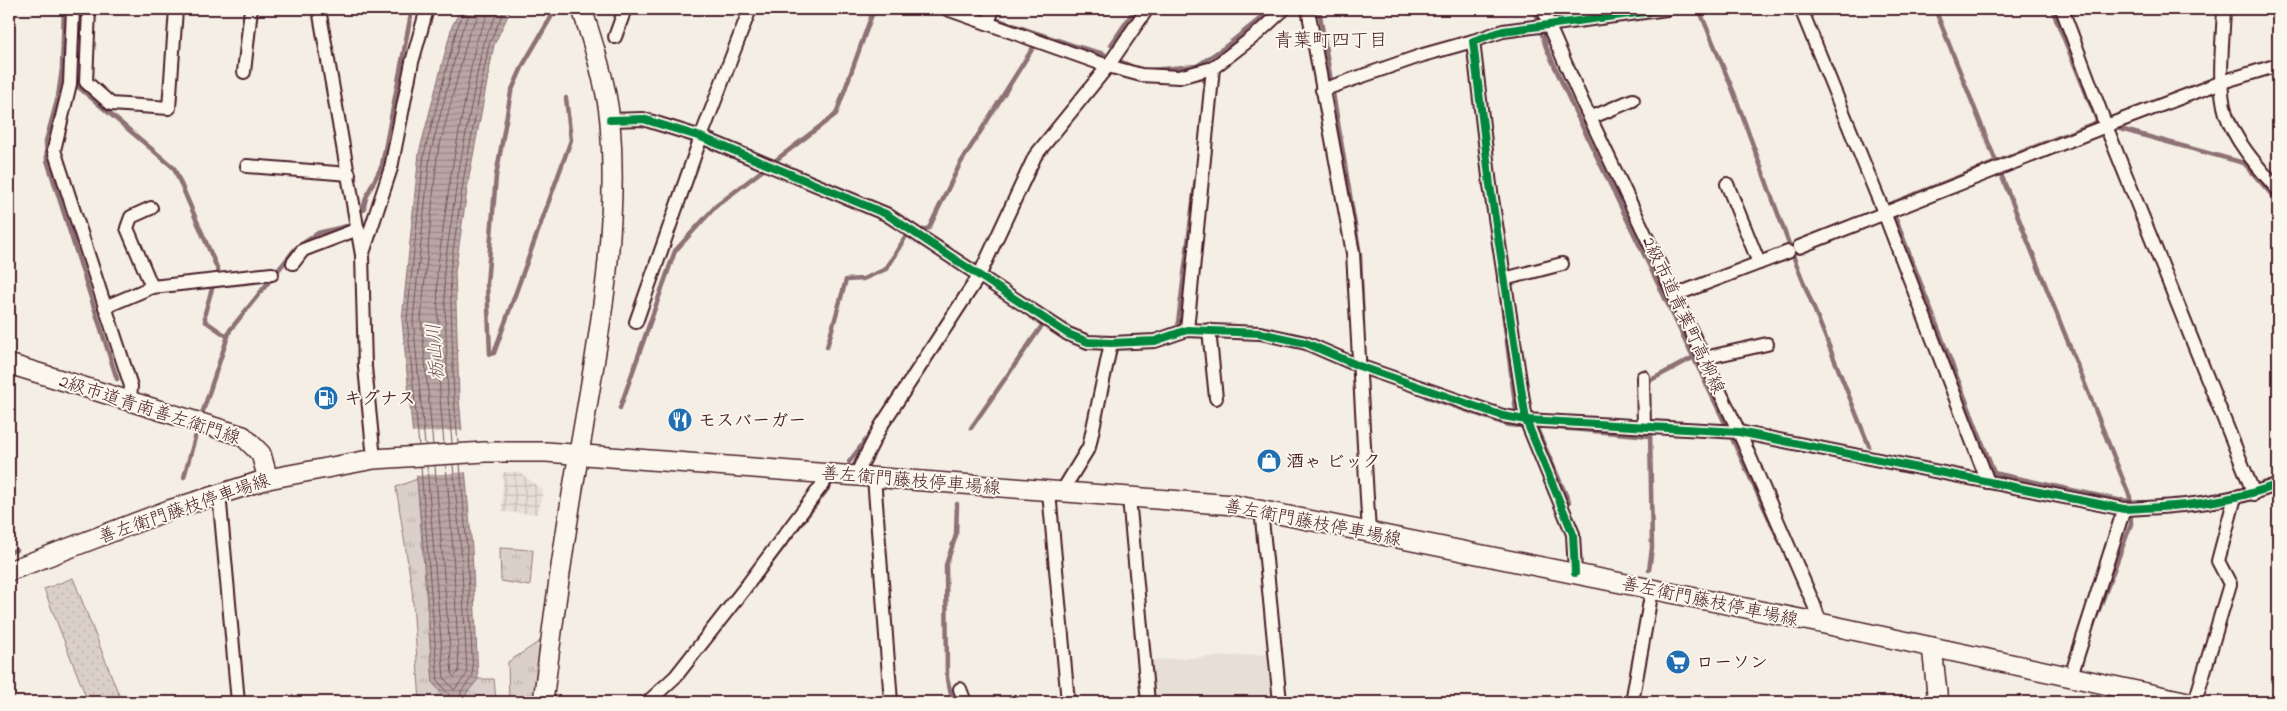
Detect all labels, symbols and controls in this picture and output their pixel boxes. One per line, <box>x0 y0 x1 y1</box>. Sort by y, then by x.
district label: 青葉町四丁目 <box>1274 28 1388 55</box>
street label: 2級市道青葉町高柳線 <box>1634 233 1730 399</box>
water label: 栃山川 <box>421 322 452 381</box>
street label: 2級市道青南善左衛門線 <box>56 369 243 452</box>
fuel station icon: キグナス <box>313 385 339 411</box>
place label: キグナス <box>344 387 416 413</box>
restaurant icon: モスバーガー <box>667 407 693 433</box>
place label: モスバーガー <box>698 409 806 435</box>
shop icon: 酒ゃ ビック <box>1256 448 1282 474</box>
place label: 酒ゃ ビック <box>1286 450 1381 476</box>
street label: 善左衛門藤枝停車場線 <box>820 461 1002 503</box>
street label: 善左衛門藤枝停車場線 <box>95 468 274 551</box>
street label: 善左衛門藤枝停車場線 <box>1222 494 1403 554</box>
street label: 善左衛門藤枝停車場線 <box>1619 572 1800 634</box>
supermarket icon: ローソン <box>1665 649 1691 675</box>
place label: ローソン <box>1696 651 1768 677</box>

